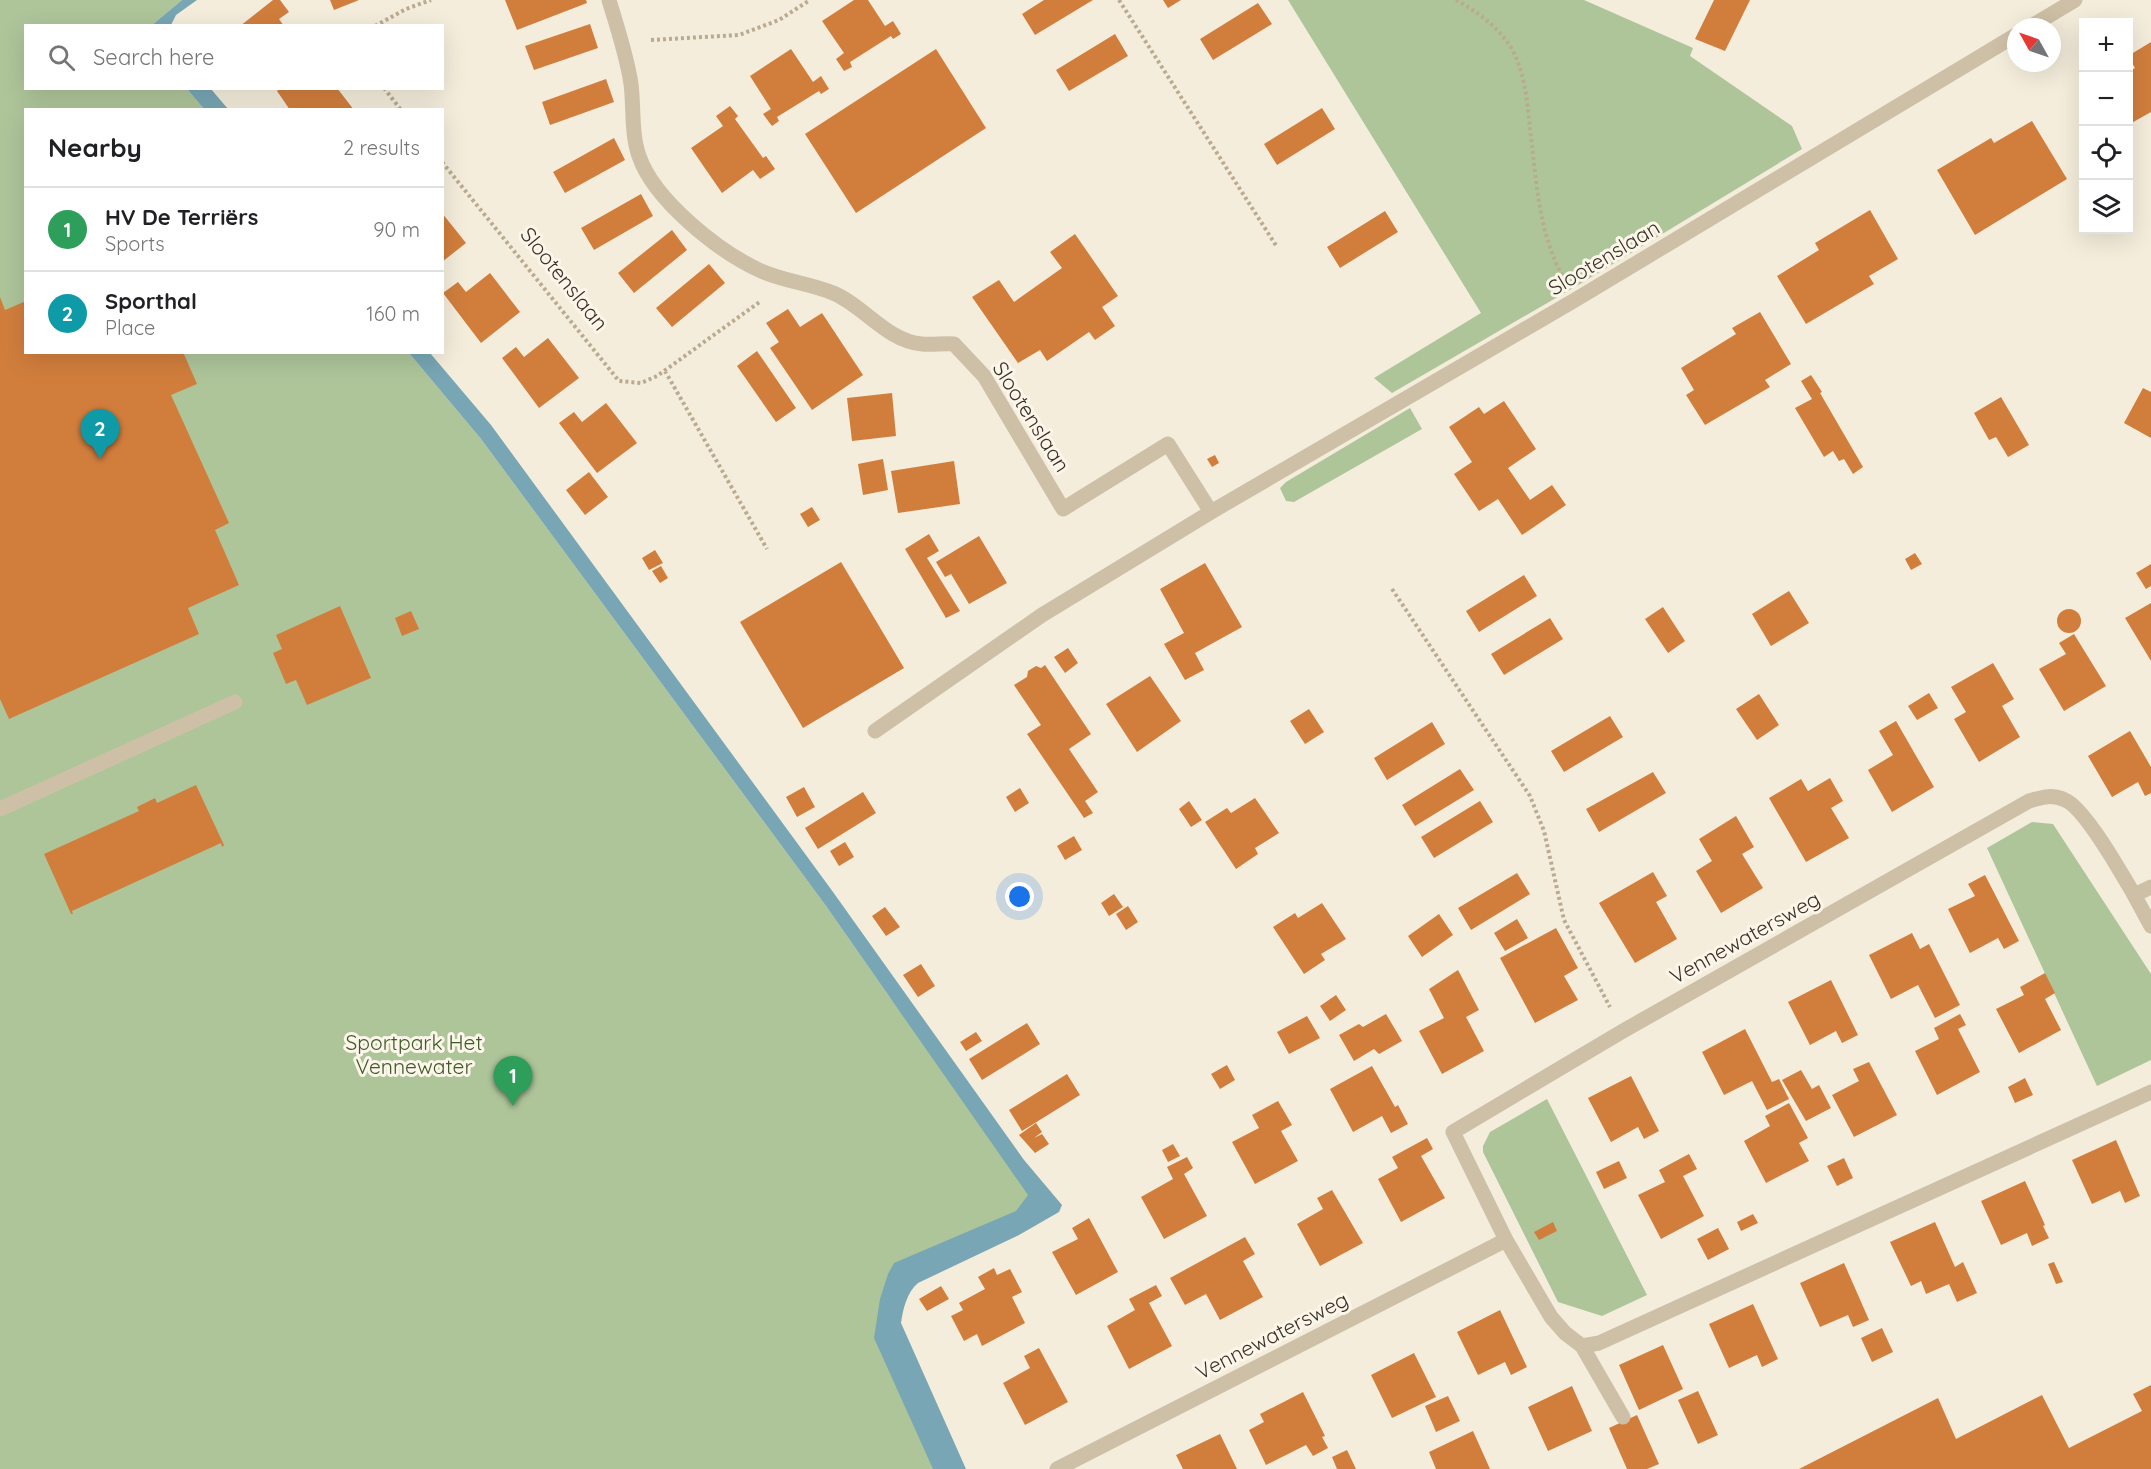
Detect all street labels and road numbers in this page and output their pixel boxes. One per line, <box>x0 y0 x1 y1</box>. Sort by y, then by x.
street label: Slootenslaan <box>1543 214 1664 301</box>
street label: Slootenslaan <box>515 222 614 335</box>
street label: Slootenslaan <box>988 356 1076 476</box>
street label: Vennewatersweg <box>1665 885 1824 989</box>
street label: Vennewatersweg <box>1191 1285 1352 1385</box>

